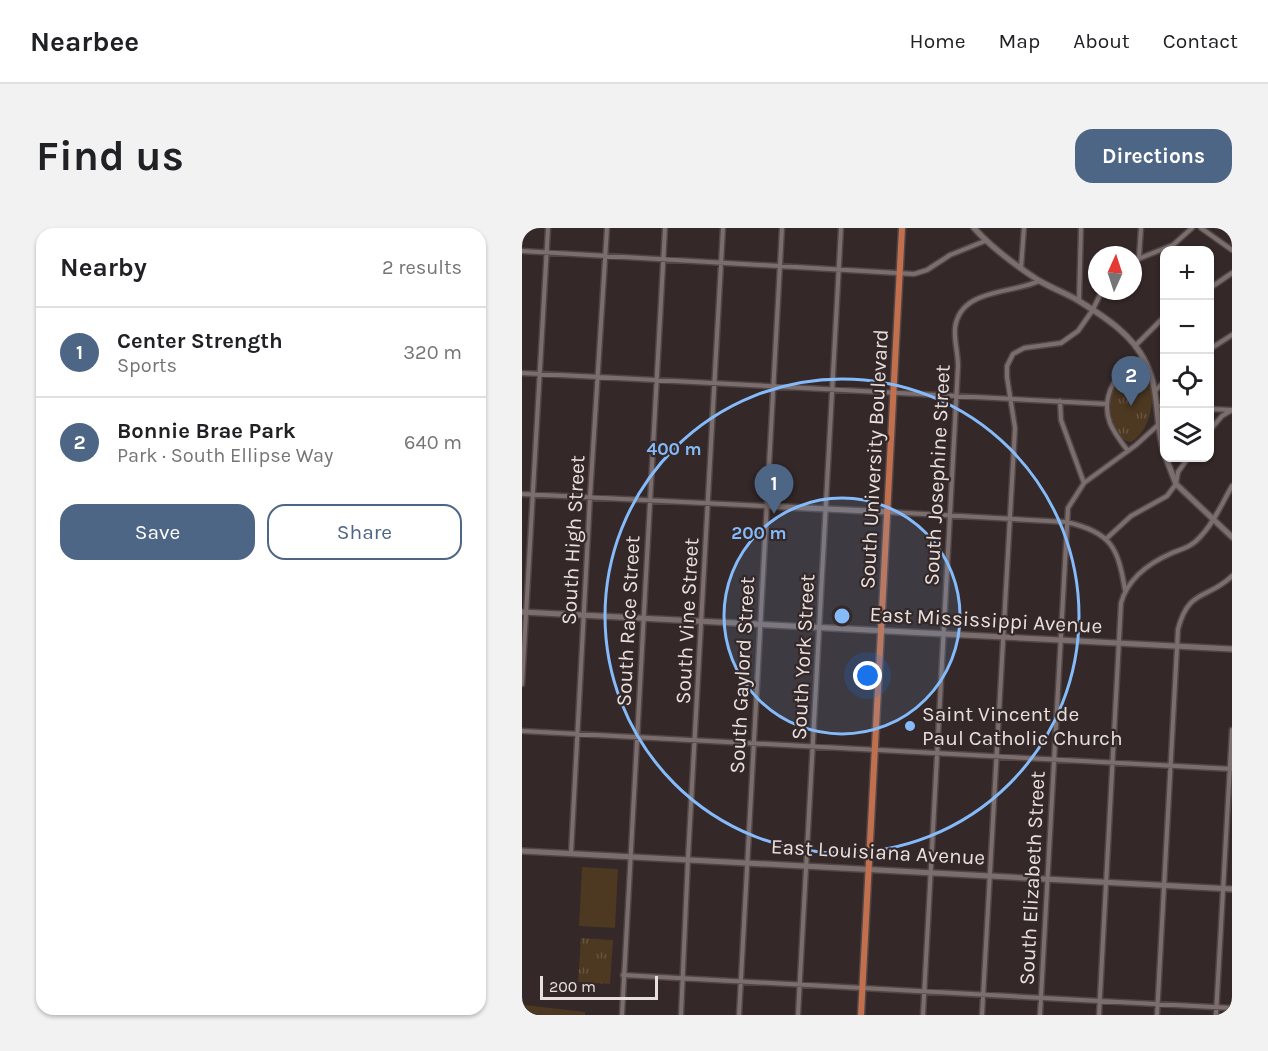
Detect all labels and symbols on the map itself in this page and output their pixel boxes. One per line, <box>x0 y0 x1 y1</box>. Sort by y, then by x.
north arrow <box>1088 246 1142 300</box>
street label: South University Boulevard <box>855 329 893 589</box>
pin: 2 <box>1112 356 1150 406</box>
street label: South Josephine Street <box>919 364 955 586</box>
text: 400 m <box>646 438 702 460</box>
street label: South High Street <box>557 454 589 625</box>
pin: 1 <box>754 464 794 514</box>
text: 200 m <box>731 522 787 544</box>
street label: South Race Street <box>612 535 644 707</box>
street label: South Vine Street <box>671 537 703 705</box>
street label: South York Street <box>787 573 819 741</box>
street label: South Gaylord Street <box>725 576 759 774</box>
street label: East Mississippi Avenue <box>869 602 1103 638</box>
centre of rings <box>832 606 852 626</box>
your location <box>853 661 882 690</box>
place label: Saint Vincent de Paul Catholic Church <box>922 702 1123 750</box>
marker: Saint Vincent de Paul Catholic Church <box>903 719 917 733</box>
street label: South Elizabeth Street <box>1014 770 1050 986</box>
street label: East Louisiana Avenue <box>770 834 986 870</box>
scale bar <box>540 973 658 1000</box>

